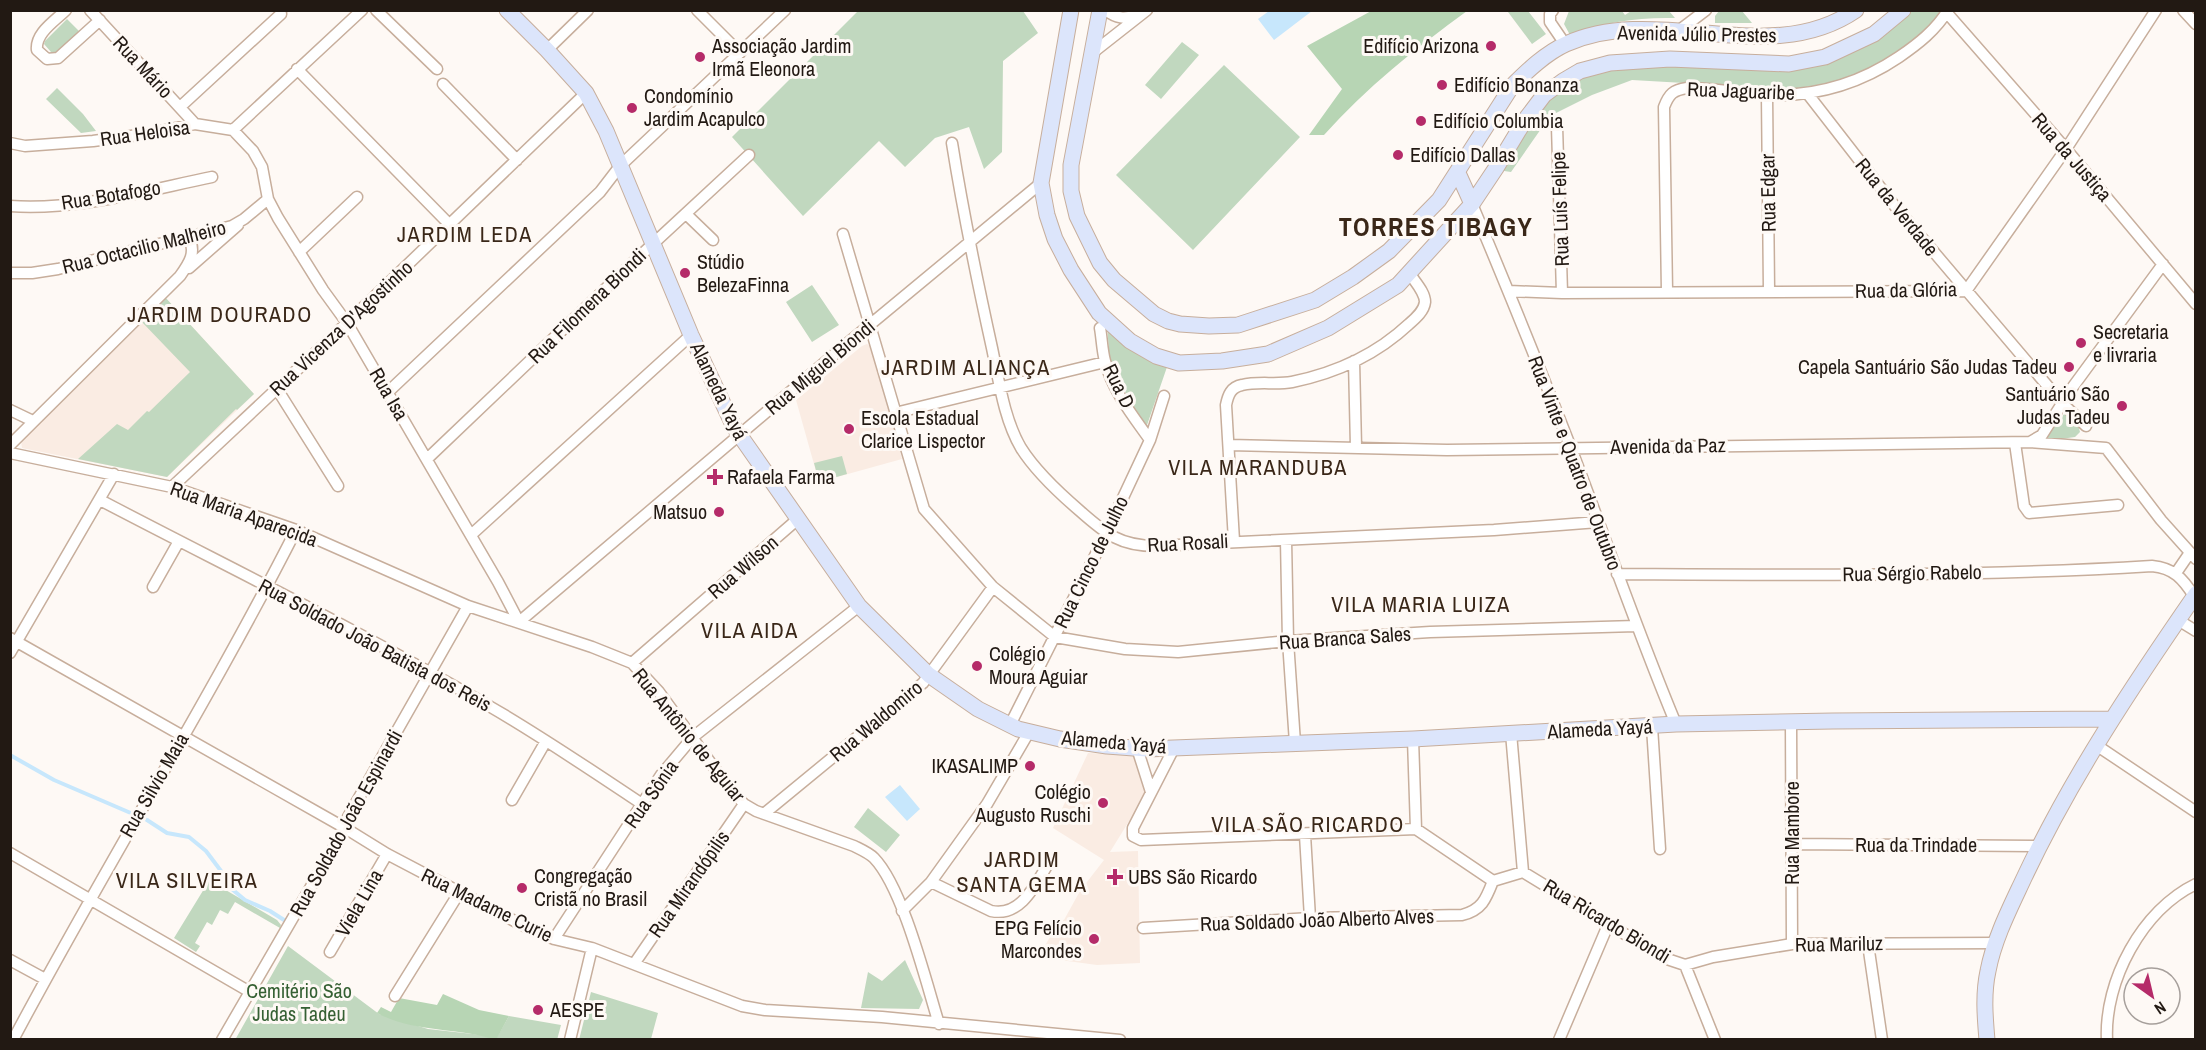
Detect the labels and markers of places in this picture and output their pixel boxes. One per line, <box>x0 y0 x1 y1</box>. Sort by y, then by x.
place label: Associação Jardim Irmã Eleonora <box>711 32 851 82</box>
place label: Edifício Arizona <box>1363 32 1479 59</box>
marker: Edifício Arizona <box>1484 39 1498 53</box>
marker: Associação Jardim Irmã Eleonora <box>693 50 707 64</box>
place label: Edifício Bonanza <box>1454 71 1579 98</box>
marker: Edifício Bonanza <box>1435 78 1449 92</box>
place label: Condomínio Jardim Acapulco <box>644 82 765 132</box>
marker: Condomínio Jardim Acapulco <box>625 101 639 115</box>
place label: Edifício Columbia <box>1433 107 1563 134</box>
marker: Edifício Columbia <box>1414 114 1428 128</box>
place label: Edifício Dallas <box>1410 141 1516 168</box>
marker: Edifício Dallas <box>1391 148 1405 162</box>
place label: Stúdio BelezaFinna <box>697 248 789 298</box>
marker: Stúdio BelezaFinna <box>678 266 692 280</box>
place label: Secretaria e livraria <box>2093 318 2169 368</box>
marker: Secretaria e livraria <box>2074 336 2088 350</box>
place label: Capela Santuário São Judas Tadeu <box>1798 353 2057 380</box>
marker: Capela Santuário São Judas Tadeu <box>2062 360 2076 374</box>
place label: Santuário São Judas Tadeu <box>2005 380 2110 430</box>
marker: Santuário São Judas Tadeu <box>2115 399 2129 413</box>
place label: Escola Estadual Clarice Lispector <box>861 404 985 454</box>
marker: Escola Estadual Clarice Lispector <box>842 422 856 436</box>
place label: Rafaela Farma <box>727 463 835 490</box>
marker: Rafaela Farma <box>708 470 722 484</box>
place label: Matsuo <box>653 498 707 525</box>
marker: Matsuo <box>712 505 726 519</box>
place label: Colégio Moura Aguiar <box>989 640 1088 690</box>
marker: Colégio Moura Aguiar <box>970 659 984 673</box>
place label: IKASALIMP <box>931 752 1018 779</box>
marker: IKASALIMP <box>1023 759 1037 773</box>
place label: Colégio Augusto Ruschi <box>974 778 1091 828</box>
marker: Colégio Augusto Ruschi <box>1096 796 1110 810</box>
place label: Congregação Cristã no Brasil <box>534 862 647 912</box>
place label: UBS São Ricardo <box>1128 863 1257 890</box>
marker: UBS São Ricardo <box>1106 868 1124 886</box>
marker: Congregação Cristã no Brasil <box>515 881 529 895</box>
place label: EPG Felício Marcondes <box>994 914 1082 964</box>
marker: EPG Felício Marcondes <box>1087 932 1101 946</box>
place label: AESPE <box>549 996 605 1023</box>
marker: AESPE <box>531 1003 545 1017</box>

